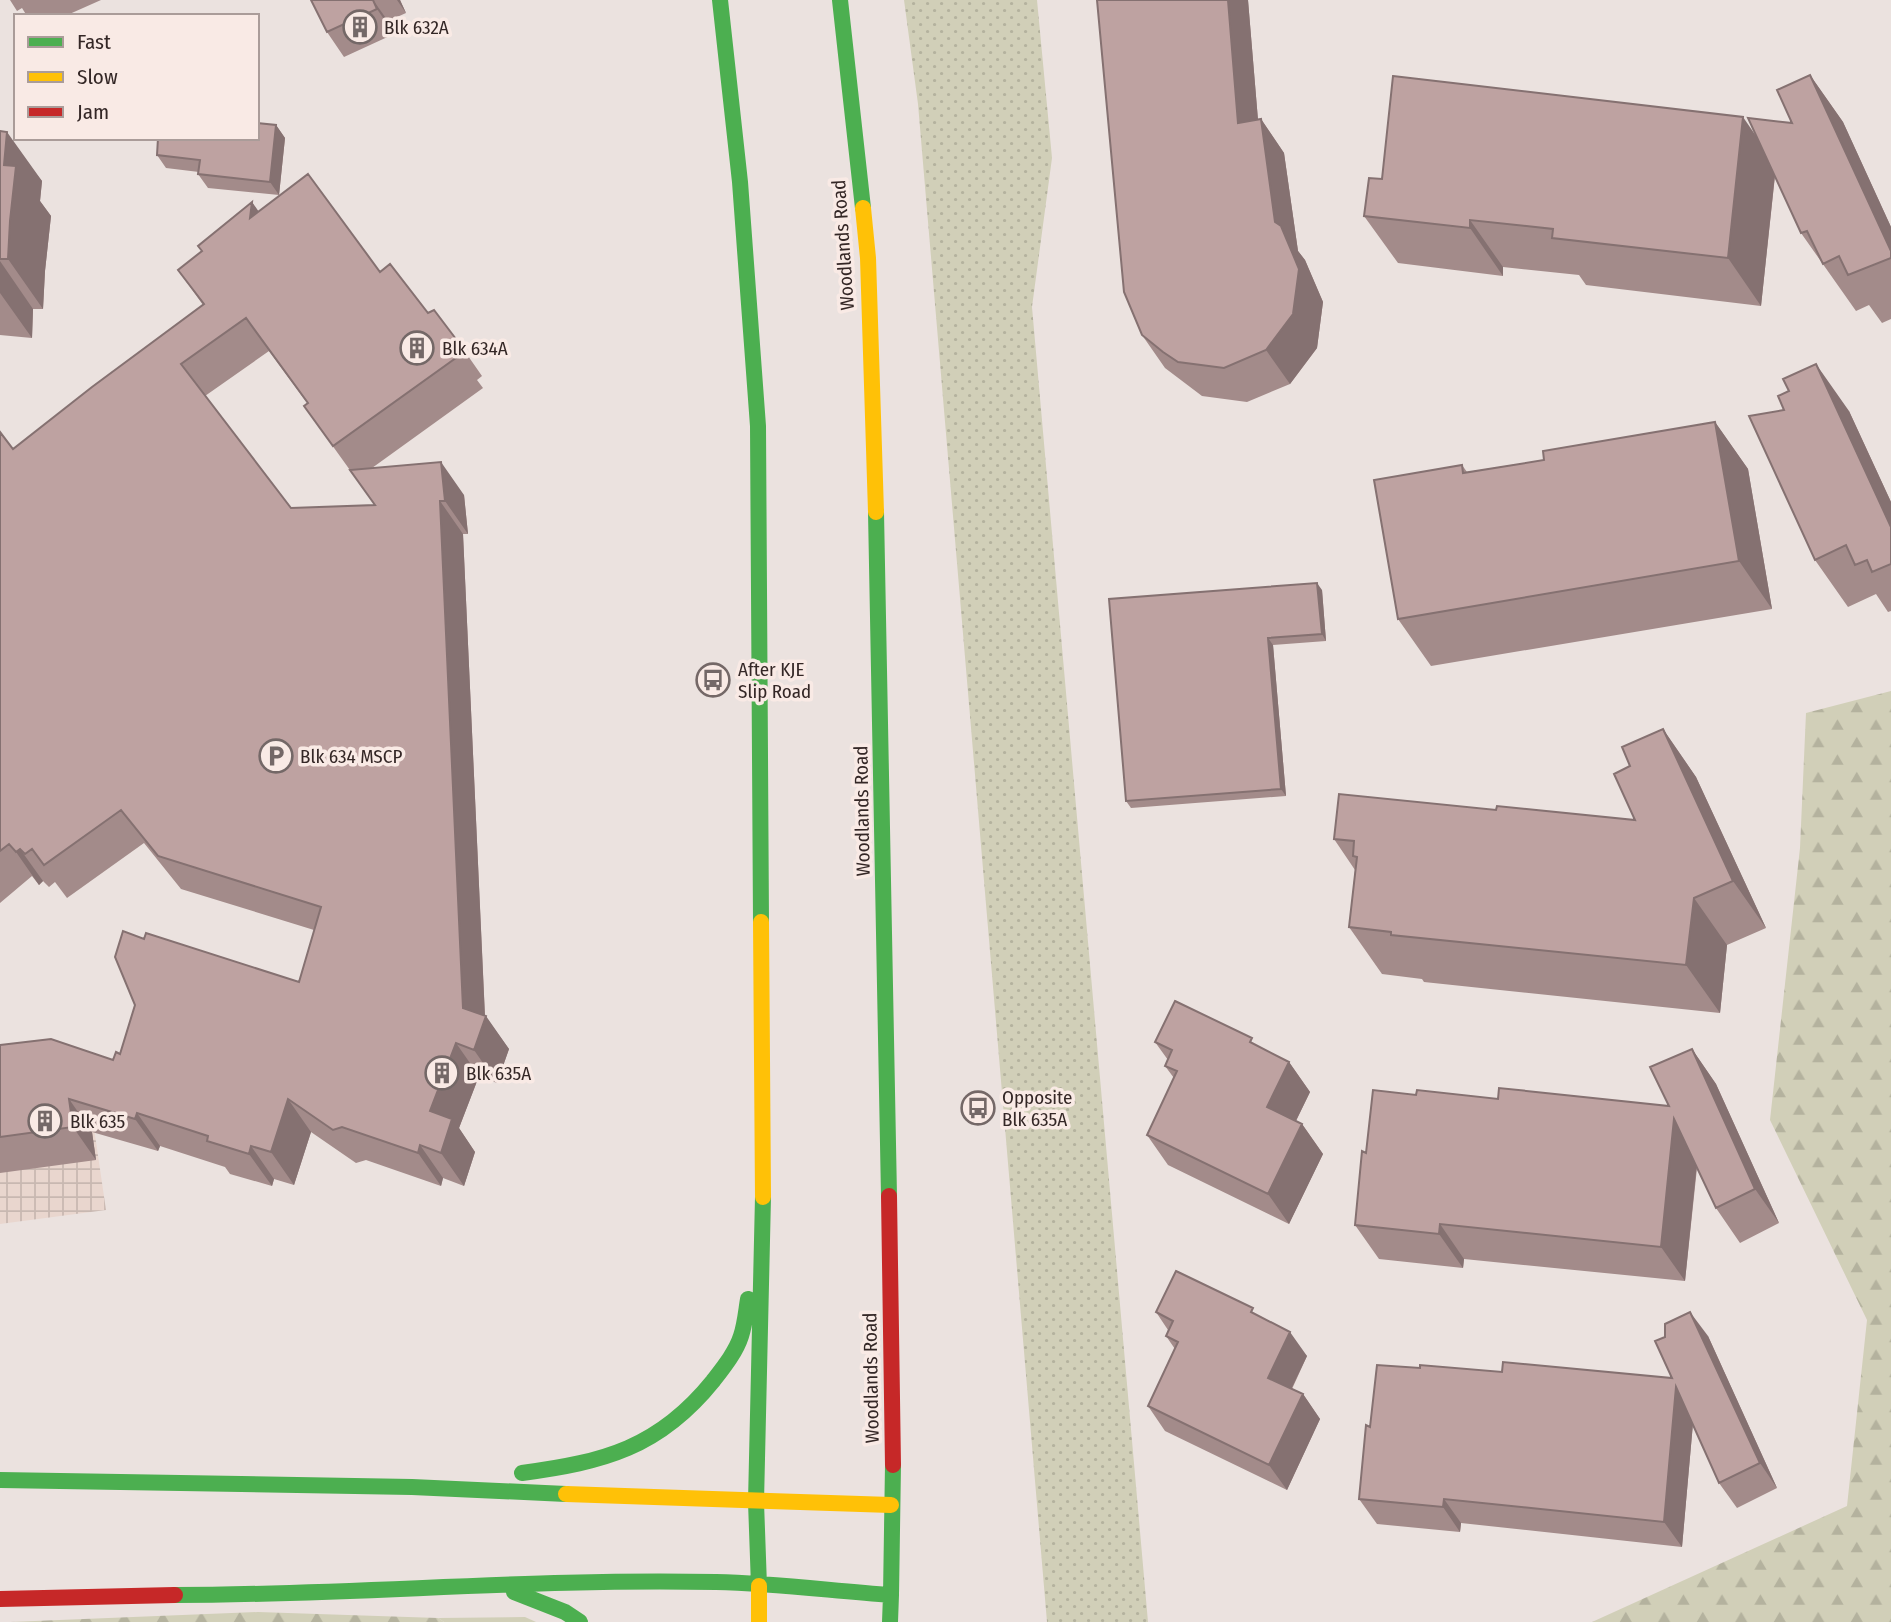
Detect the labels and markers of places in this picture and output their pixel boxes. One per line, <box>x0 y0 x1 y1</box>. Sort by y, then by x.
building icon: Blk 632A <box>341 8 379 46</box>
place label: Blk 632A <box>384 16 449 39</box>
building icon: Blk 634A <box>398 329 436 367</box>
place label: Blk 634A <box>442 337 508 360</box>
place label: After KJE Slip Road <box>738 658 811 703</box>
bus stop icon: After KJE Slip Road <box>694 661 732 699</box>
parking icon: Blk 634 MSCP <box>257 737 295 775</box>
place label: Blk 634 MSCP <box>300 745 402 768</box>
building icon: Blk 635A <box>423 1054 461 1092</box>
place label: Blk 635A <box>466 1062 531 1085</box>
place label: Opposite Blk 635A <box>1002 1086 1072 1131</box>
bus stop icon: Opposite Blk 635A <box>959 1089 997 1127</box>
building icon: Blk 635 <box>26 1102 64 1140</box>
place label: Blk 635 <box>70 1110 125 1133</box>

